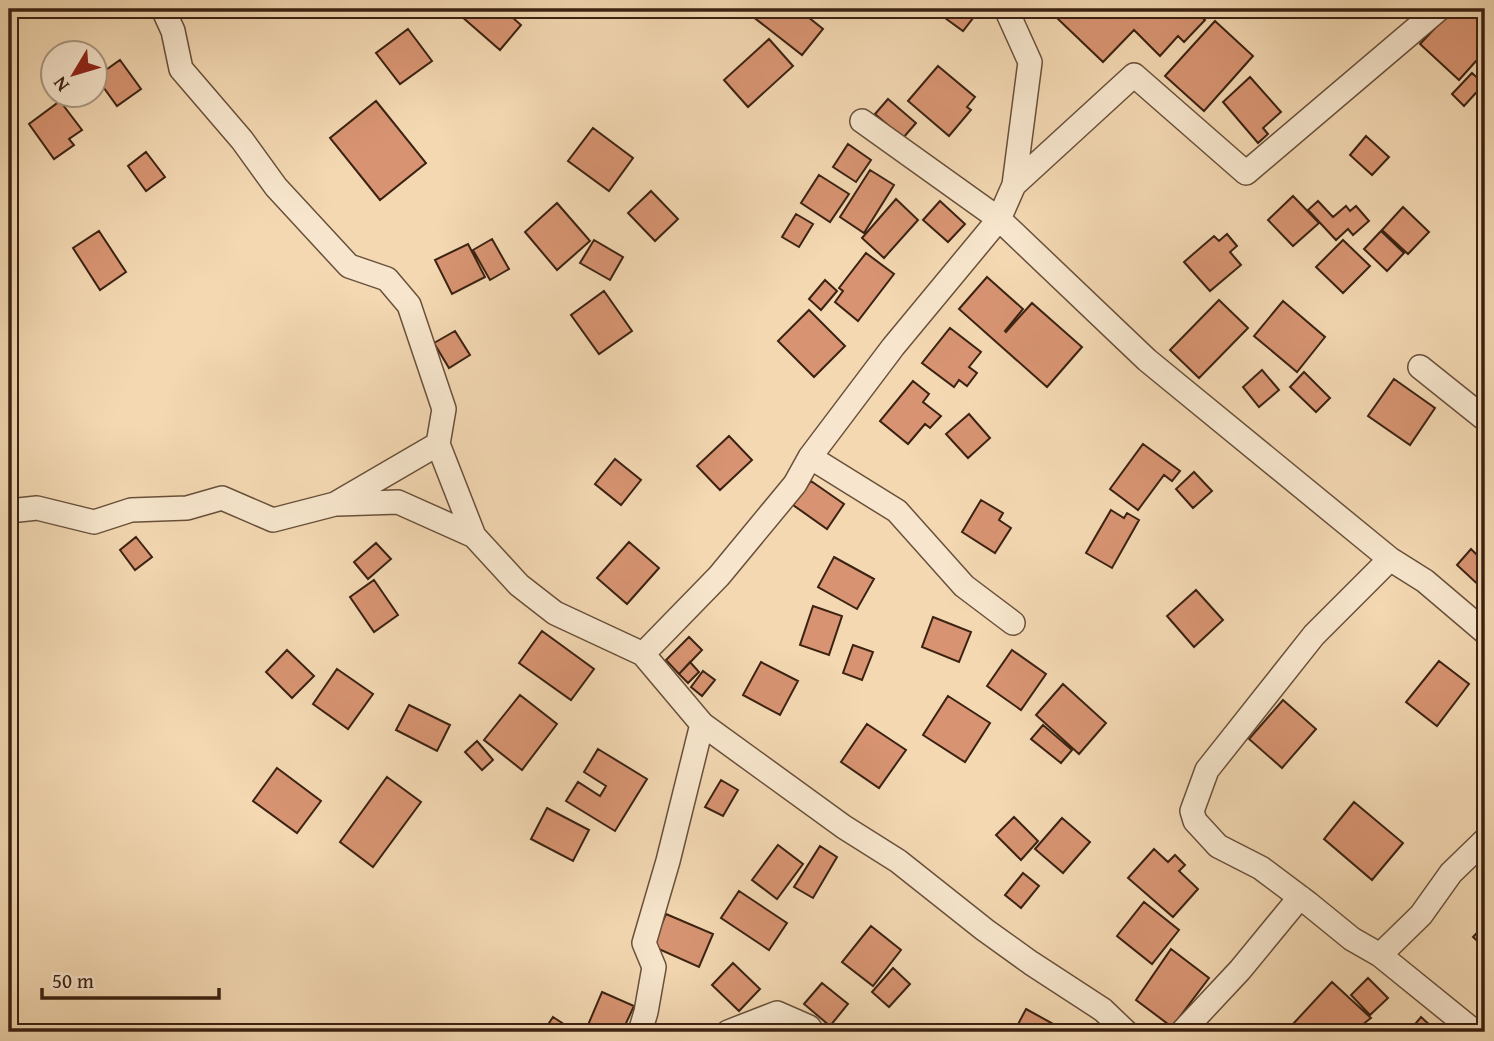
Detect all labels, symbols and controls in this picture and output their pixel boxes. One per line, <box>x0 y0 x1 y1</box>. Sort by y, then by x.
north arrow <box>38 38 108 108</box>
text: N <box>45 71 76 98</box>
scale bar <box>42 957 219 1001</box>
text: 50 m <box>52 965 94 996</box>

